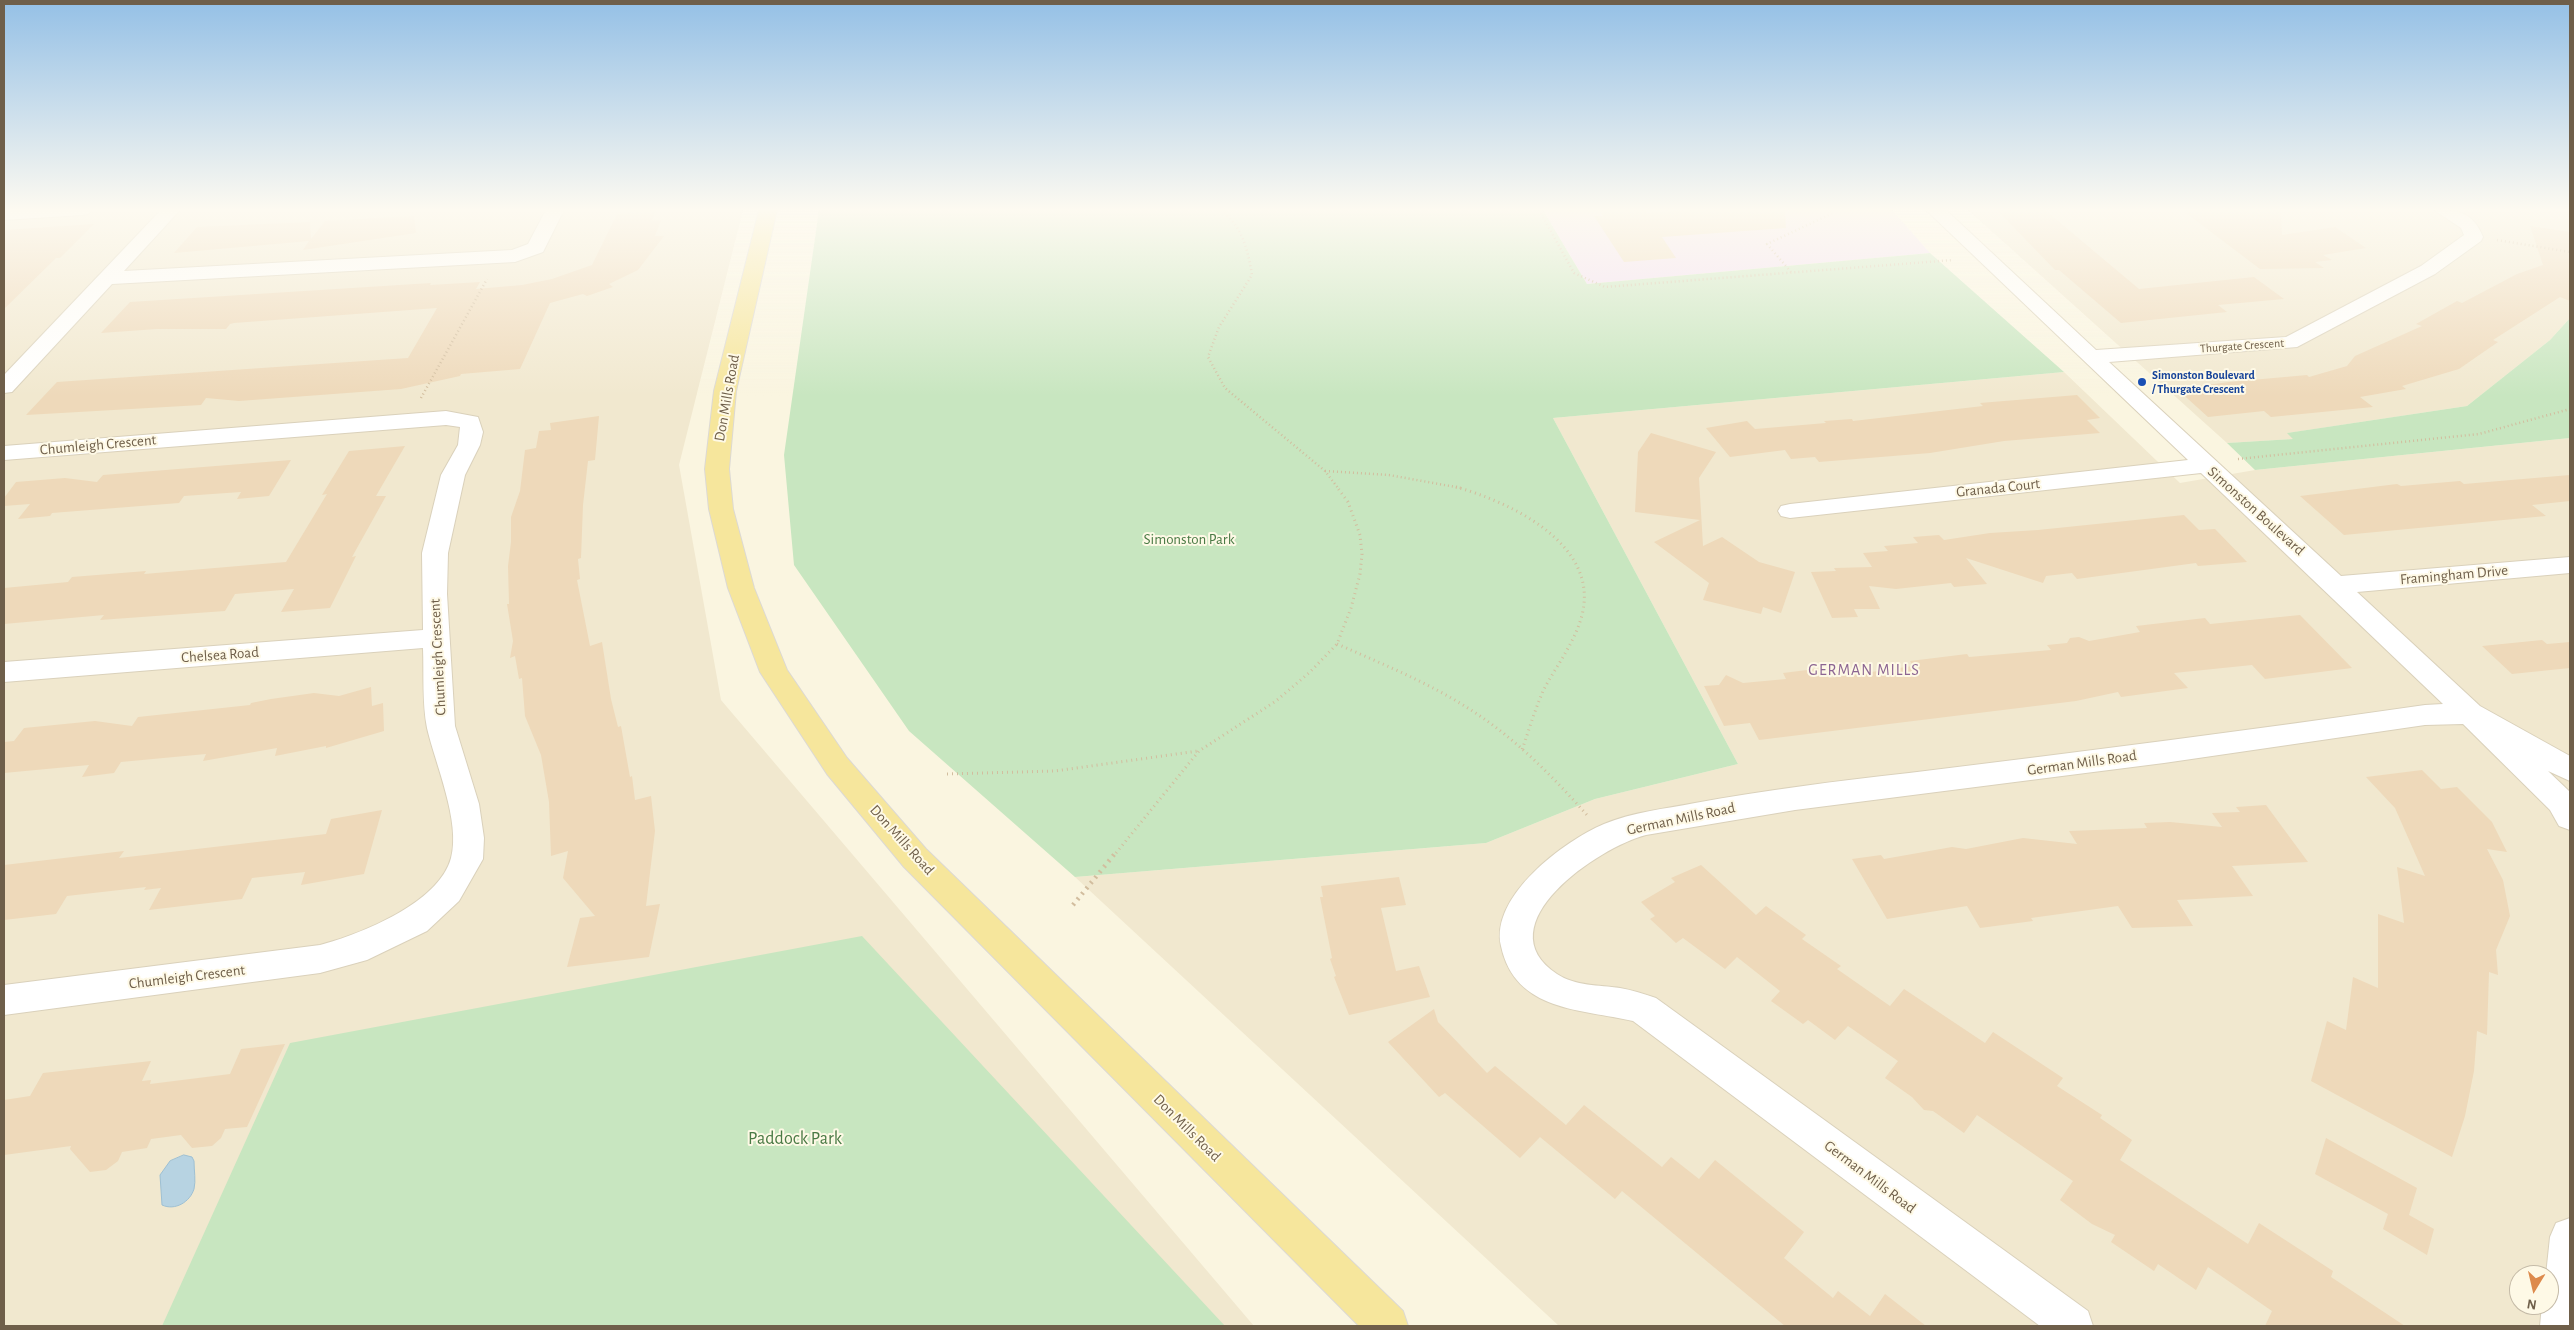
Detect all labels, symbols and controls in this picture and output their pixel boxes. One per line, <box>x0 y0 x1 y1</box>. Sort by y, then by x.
street label: Thurgate Crescent <box>2199 336 2285 356</box>
street label: Don Mills Road <box>711 353 743 443</box>
place label: Simonston Boulevard / Thurgate Crescent <box>2152 368 2255 396</box>
marker: Simonston Boulevard / Thurgate Crescent <box>2136 376 2148 388</box>
street label: Chumleigh Crescent <box>39 431 157 459</box>
street label: Simonston Boulevard <box>2204 463 2308 559</box>
street label: Granada Court <box>1955 475 2041 501</box>
park label: Simonston Park <box>1143 530 1235 548</box>
street label: Framingham Drive <box>2399 561 2509 589</box>
street label: Chumleigh Crescent <box>426 598 450 716</box>
street label: Chelsea Road <box>181 643 259 667</box>
district label: GERMAN MILLS <box>1807 660 1921 680</box>
street label: German Mills Road <box>2026 746 2138 780</box>
street label: German Mills Road <box>1625 799 1737 839</box>
street label: Don Mills Road <box>866 801 938 879</box>
street label: Chumleigh Crescent <box>128 961 246 993</box>
street label: Don Mills Road <box>1150 1091 1224 1165</box>
park label: Paddock Park <box>748 1128 842 1150</box>
street label: German Mills Road <box>1821 1137 1919 1217</box>
north arrow <box>2509 1265 2559 1315</box>
text: N <box>2526 1296 2538 1312</box>

